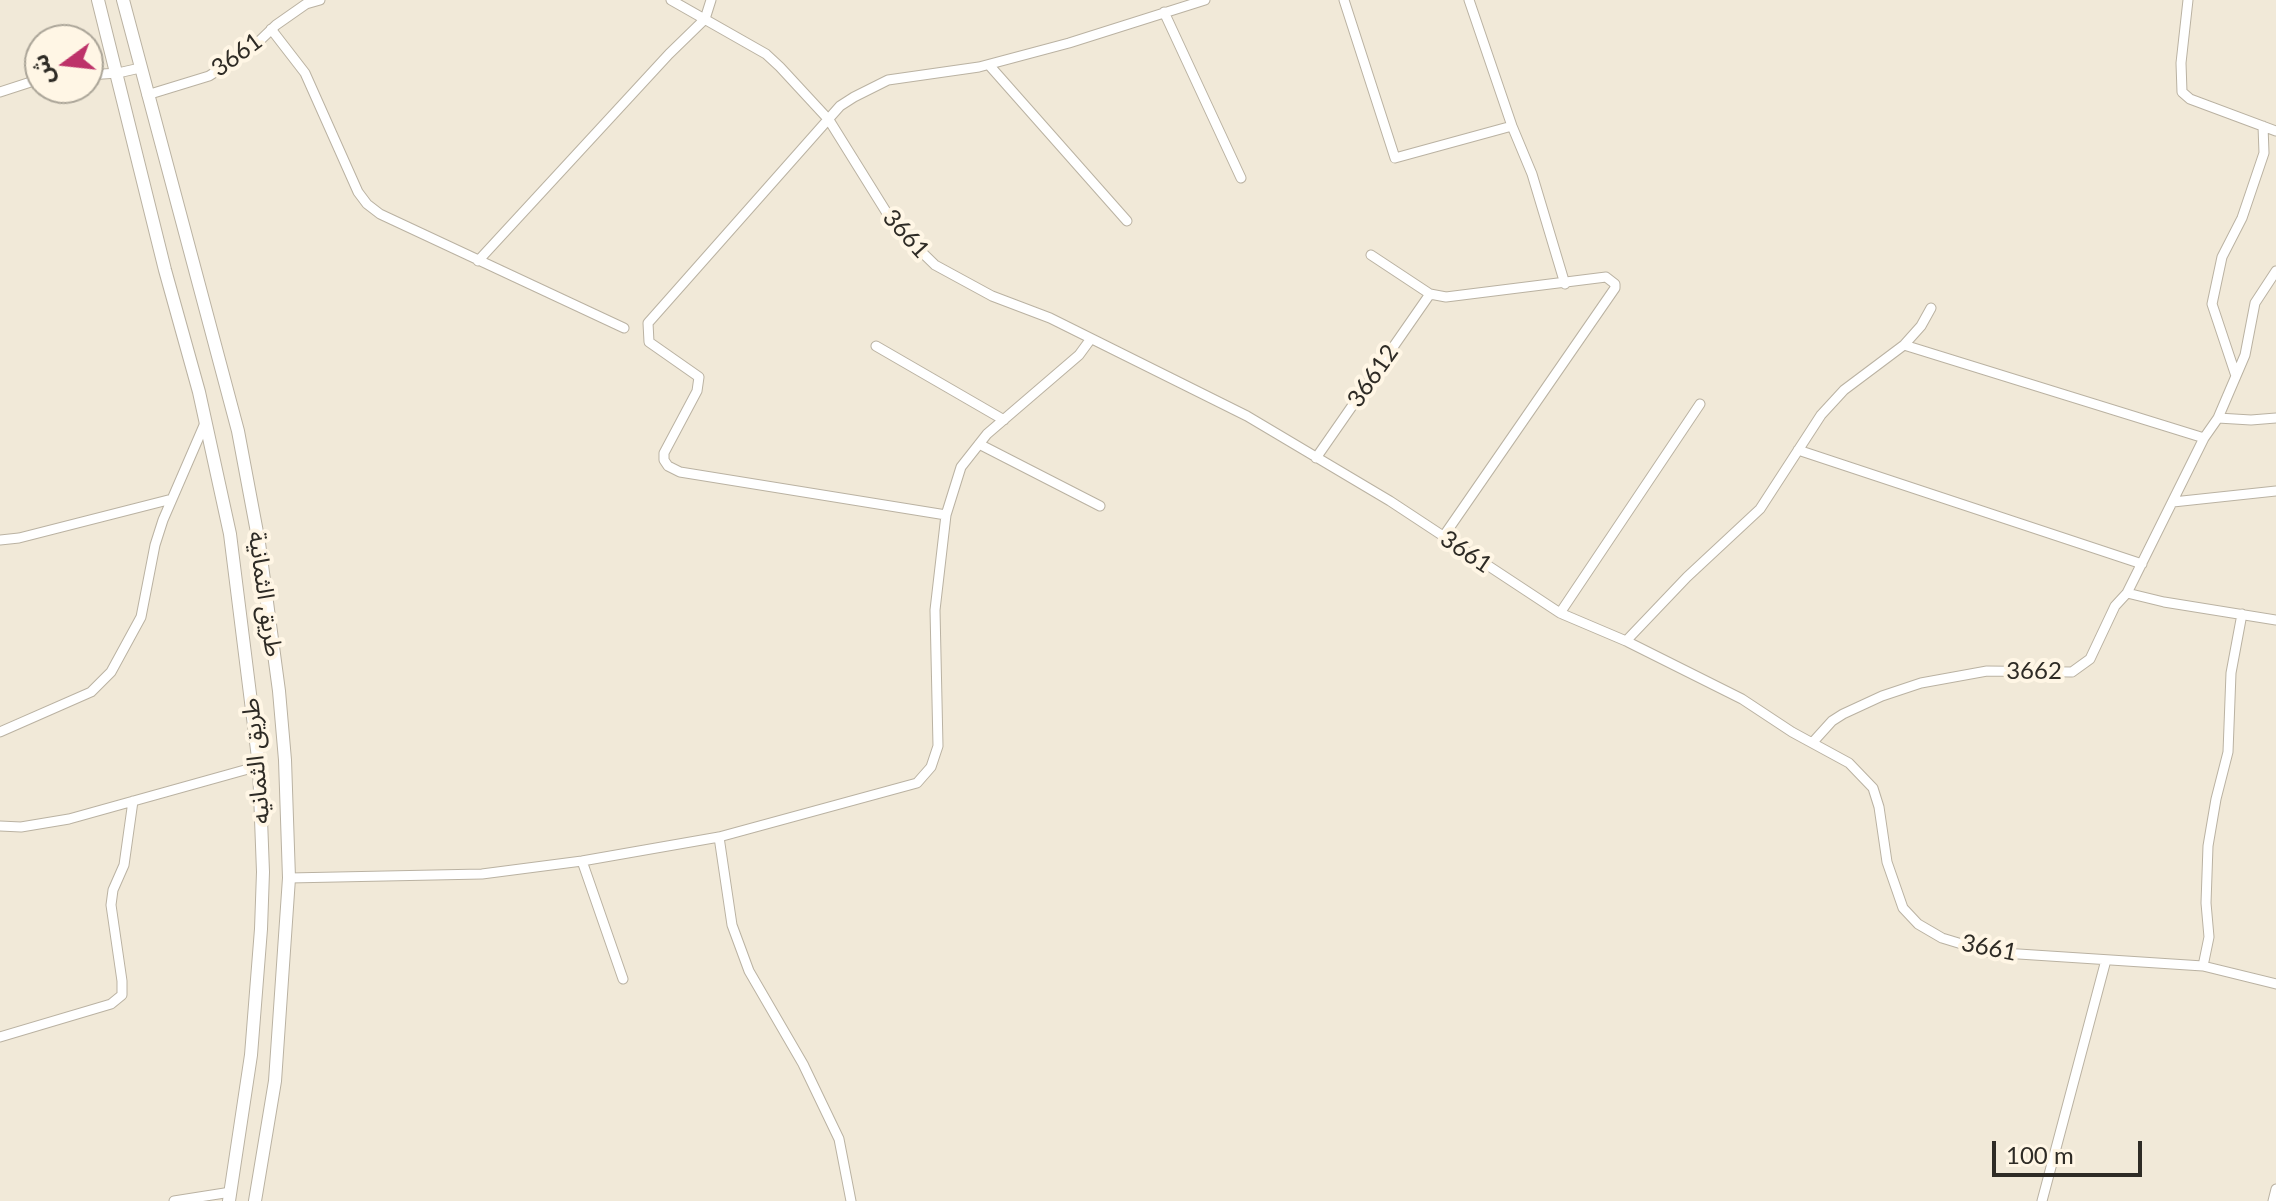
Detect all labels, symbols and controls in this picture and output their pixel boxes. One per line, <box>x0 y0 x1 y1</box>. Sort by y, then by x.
north arrow <box>24 24 104 104</box>
street label: 3661 <box>206 27 268 83</box>
text: ش <box>25 52 59 88</box>
street label: 3661 <box>877 204 935 264</box>
street label: 36612 <box>1341 339 1405 413</box>
street label: 3661 <box>1435 524 1497 580</box>
street label: طريق الثمانية <box>242 529 288 659</box>
street label: 3662 <box>2006 657 2062 685</box>
street label: طريق الثمانيه <box>236 697 276 825</box>
street label: 3661 <box>1959 929 2019 967</box>
scale bar <box>1996 1125 2146 1175</box>
text: 100 m <box>2006 1140 2074 1169</box>

